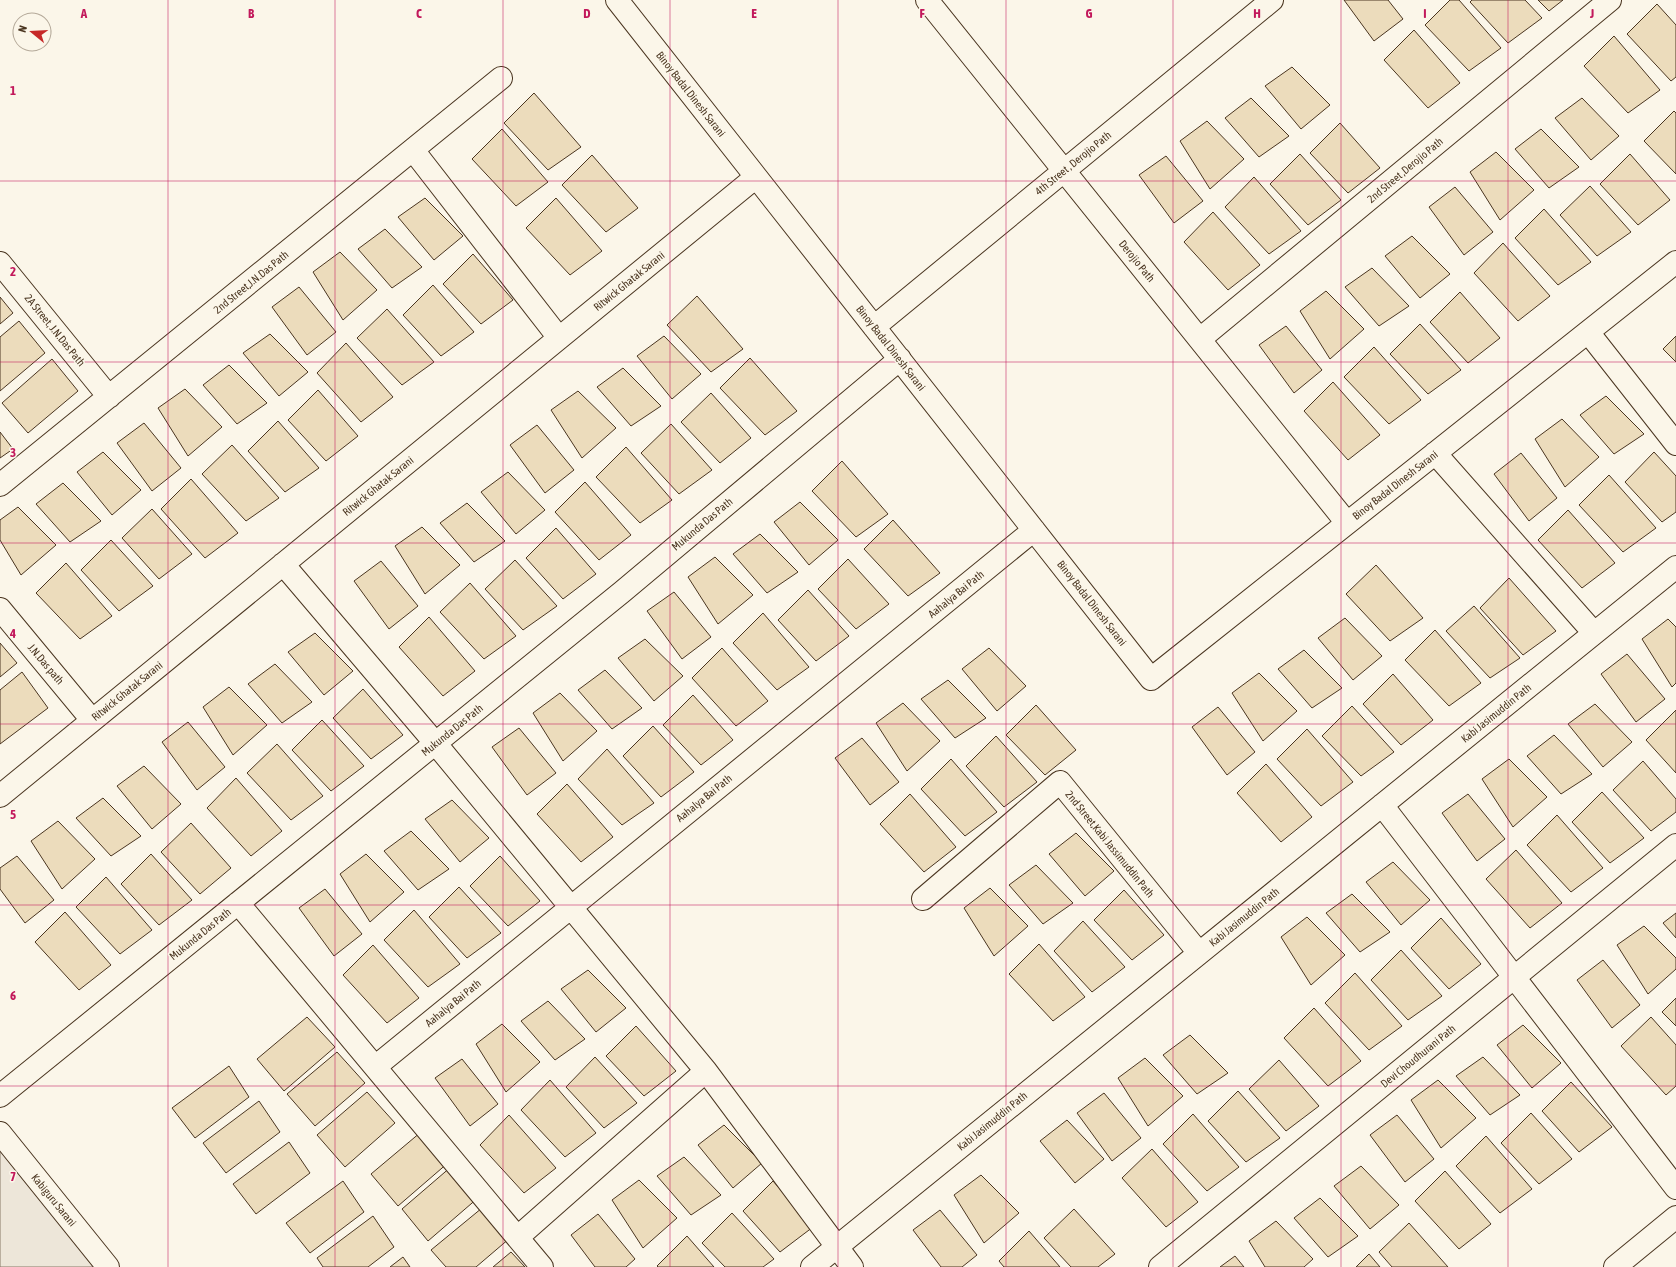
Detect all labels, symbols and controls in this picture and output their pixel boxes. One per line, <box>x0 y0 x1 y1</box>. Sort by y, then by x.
text: A <box>80 6 88 21</box>
text: B <box>248 6 255 21</box>
text: C <box>416 6 422 21</box>
text: D <box>583 6 591 21</box>
text: E <box>751 6 757 21</box>
text: F <box>919 6 925 21</box>
text: G <box>1086 6 1093 21</box>
text: H <box>1253 6 1261 21</box>
text: I <box>1423 6 1427 21</box>
text: J <box>1589 6 1594 21</box>
north arrow <box>12 12 52 52</box>
text: N <box>16 24 29 34</box>
street label: Binoy Badal Dinesh Sarani <box>654 49 728 139</box>
text: 1 <box>10 83 16 98</box>
street label: 4th Street , Derojio Path <box>1033 129 1113 197</box>
street label: 2nd Street ,Derojio Path <box>1365 135 1445 205</box>
street label: Derojio Path <box>1117 238 1157 284</box>
street label: 2nd Street,J.N.Das Path <box>211 248 291 316</box>
street label: Ritwick Ghatak Sarani <box>591 249 667 313</box>
text: 2 <box>10 264 16 279</box>
street label: 2A Street, J.N.Das Path <box>22 292 88 368</box>
street label: Binoy Badal Dinesh Sarani <box>854 303 928 393</box>
text: 3 <box>10 445 16 460</box>
street label: Binoy Badal Dinesh Sarani <box>1350 448 1440 522</box>
street label: Ritwick Ghatak Sarani <box>340 454 416 518</box>
street label: Mukunda Das Path <box>669 495 735 553</box>
street label: Binoy Badal Dinesh Sarani <box>1055 558 1129 648</box>
street label: Aahalya Bai Path <box>926 568 986 620</box>
text: 4 <box>9 626 16 641</box>
street label: J.N.Das path <box>26 641 66 687</box>
street label: Ritwick Ghatak Sarani <box>89 659 165 723</box>
street label: Kabi Jasimuddin Path <box>1459 681 1533 745</box>
street label: Mukunda Das Path <box>419 702 485 758</box>
street label: Aahalya Bai Path <box>674 772 734 824</box>
street label: 2nd Street,Kabi Jassimuddin Path <box>1063 788 1157 900</box>
text: 5 <box>10 807 16 822</box>
street label: Kabi Jasimuddin Path <box>1207 885 1281 949</box>
street label: Mukunda Das Path <box>167 906 233 962</box>
street label: Aahalya Bai Path <box>423 977 483 1029</box>
text: 6 <box>10 988 16 1003</box>
street label: Devi Choudhurani Path <box>1378 1022 1458 1090</box>
street label: Kabi Jasimuddin Path <box>955 1089 1029 1153</box>
text: 7 <box>10 1169 16 1184</box>
street label: Kabiguru Sarani <box>29 1171 79 1229</box>

